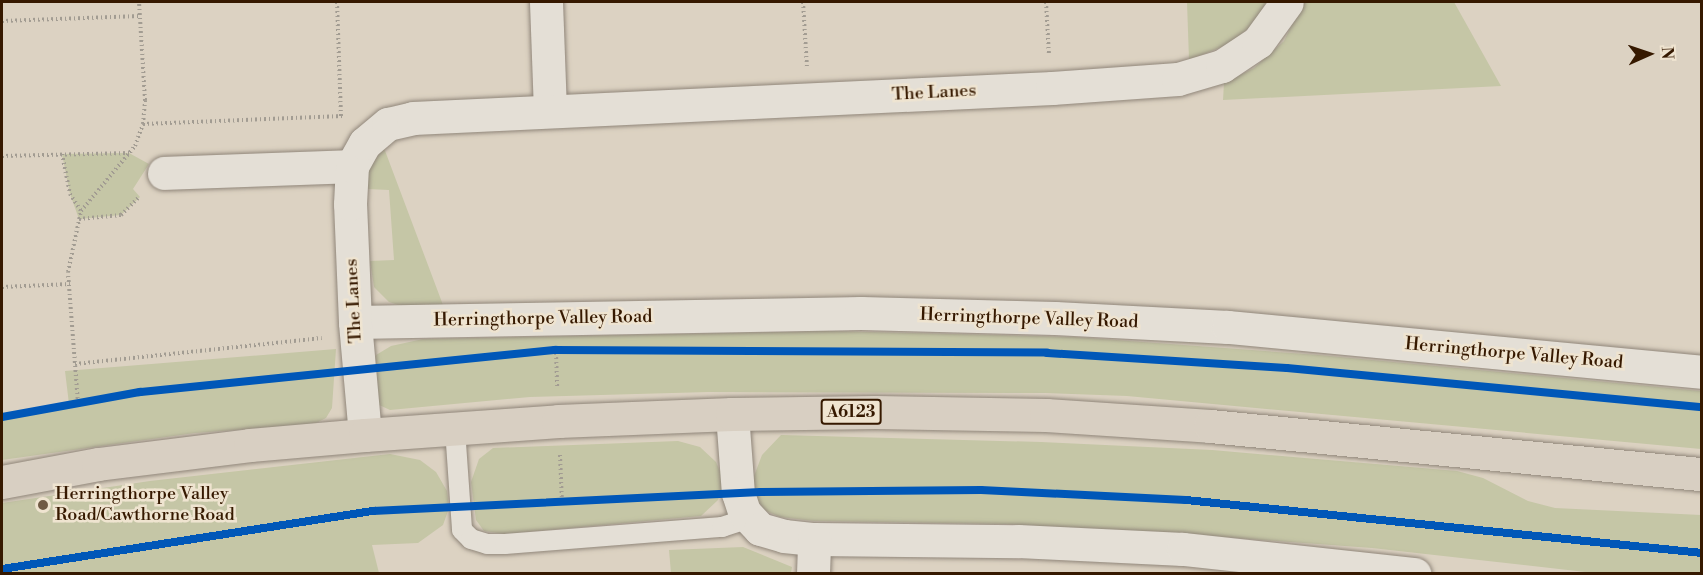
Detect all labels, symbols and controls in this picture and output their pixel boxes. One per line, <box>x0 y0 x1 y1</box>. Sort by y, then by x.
north arrow <box>1619 24 1679 84</box>
text: N <box>1657 46 1677 60</box>
street label: The Lanes <box>891 80 977 106</box>
street label: The Lanes <box>341 258 367 344</box>
street label: Herringthorpe Valley Road <box>919 304 1139 334</box>
street label: Herringthorpe Valley Road <box>433 306 653 332</box>
street label: Herringthorpe Valley Road <box>1404 334 1624 374</box>
road number: A6123 <box>820 399 882 425</box>
place label: Herringthorpe Valley Road/Cawthorne Road <box>55 484 235 526</box>
marker: Herringthorpe Valley Road/Cawthorne Road <box>36 498 50 512</box>

